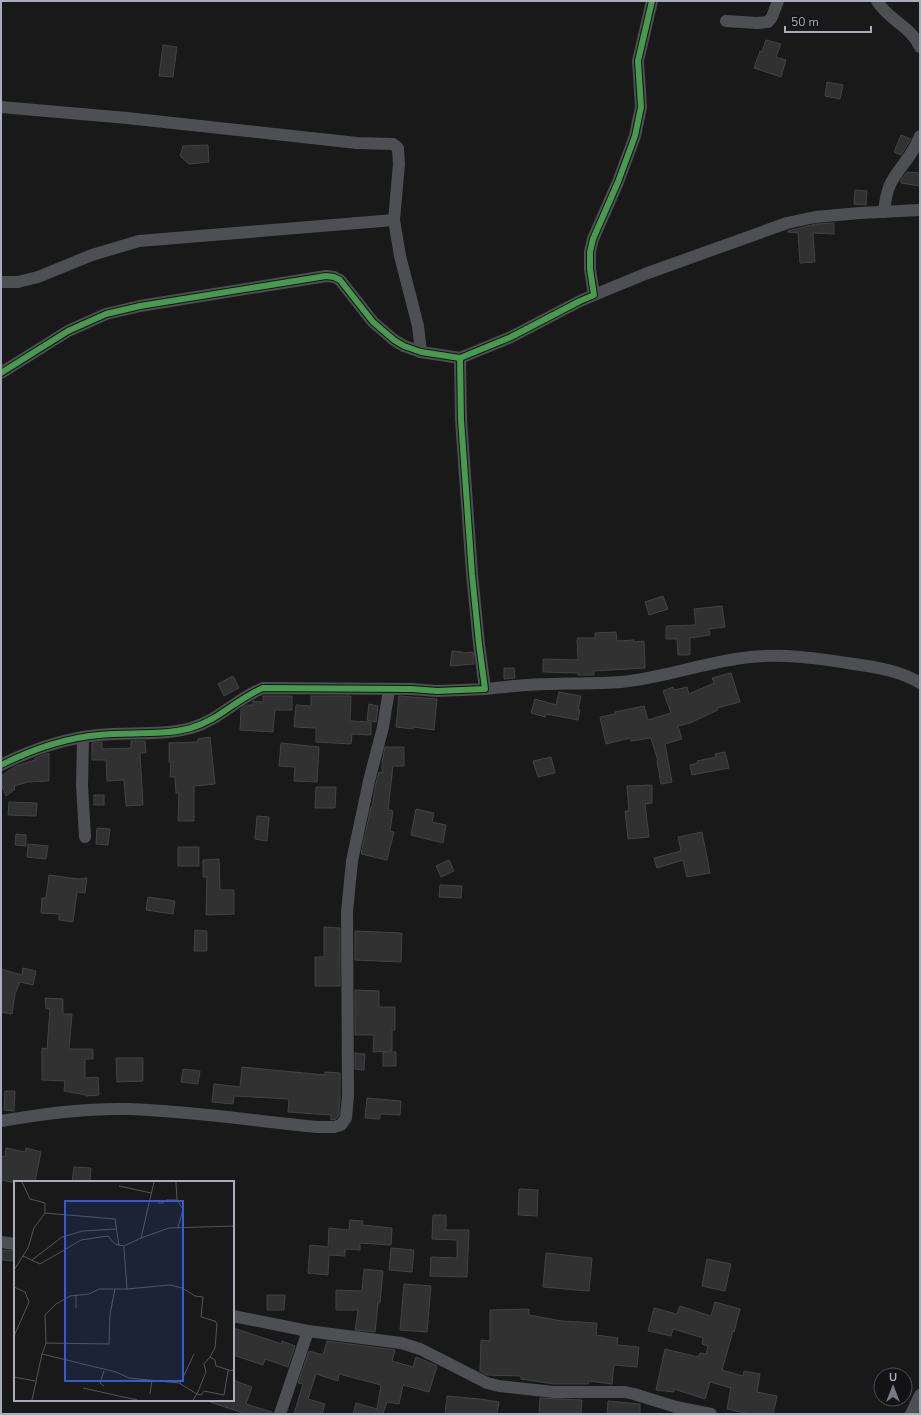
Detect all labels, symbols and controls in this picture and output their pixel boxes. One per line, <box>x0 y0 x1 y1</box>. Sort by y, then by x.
scale bar <box>785 8 871 34</box>
text: 50 m <box>791 14 819 30</box>
inset map <box>14 1181 234 1401</box>
north arrow <box>873 1367 913 1407</box>
text: U <box>889 1370 897 1385</box>

